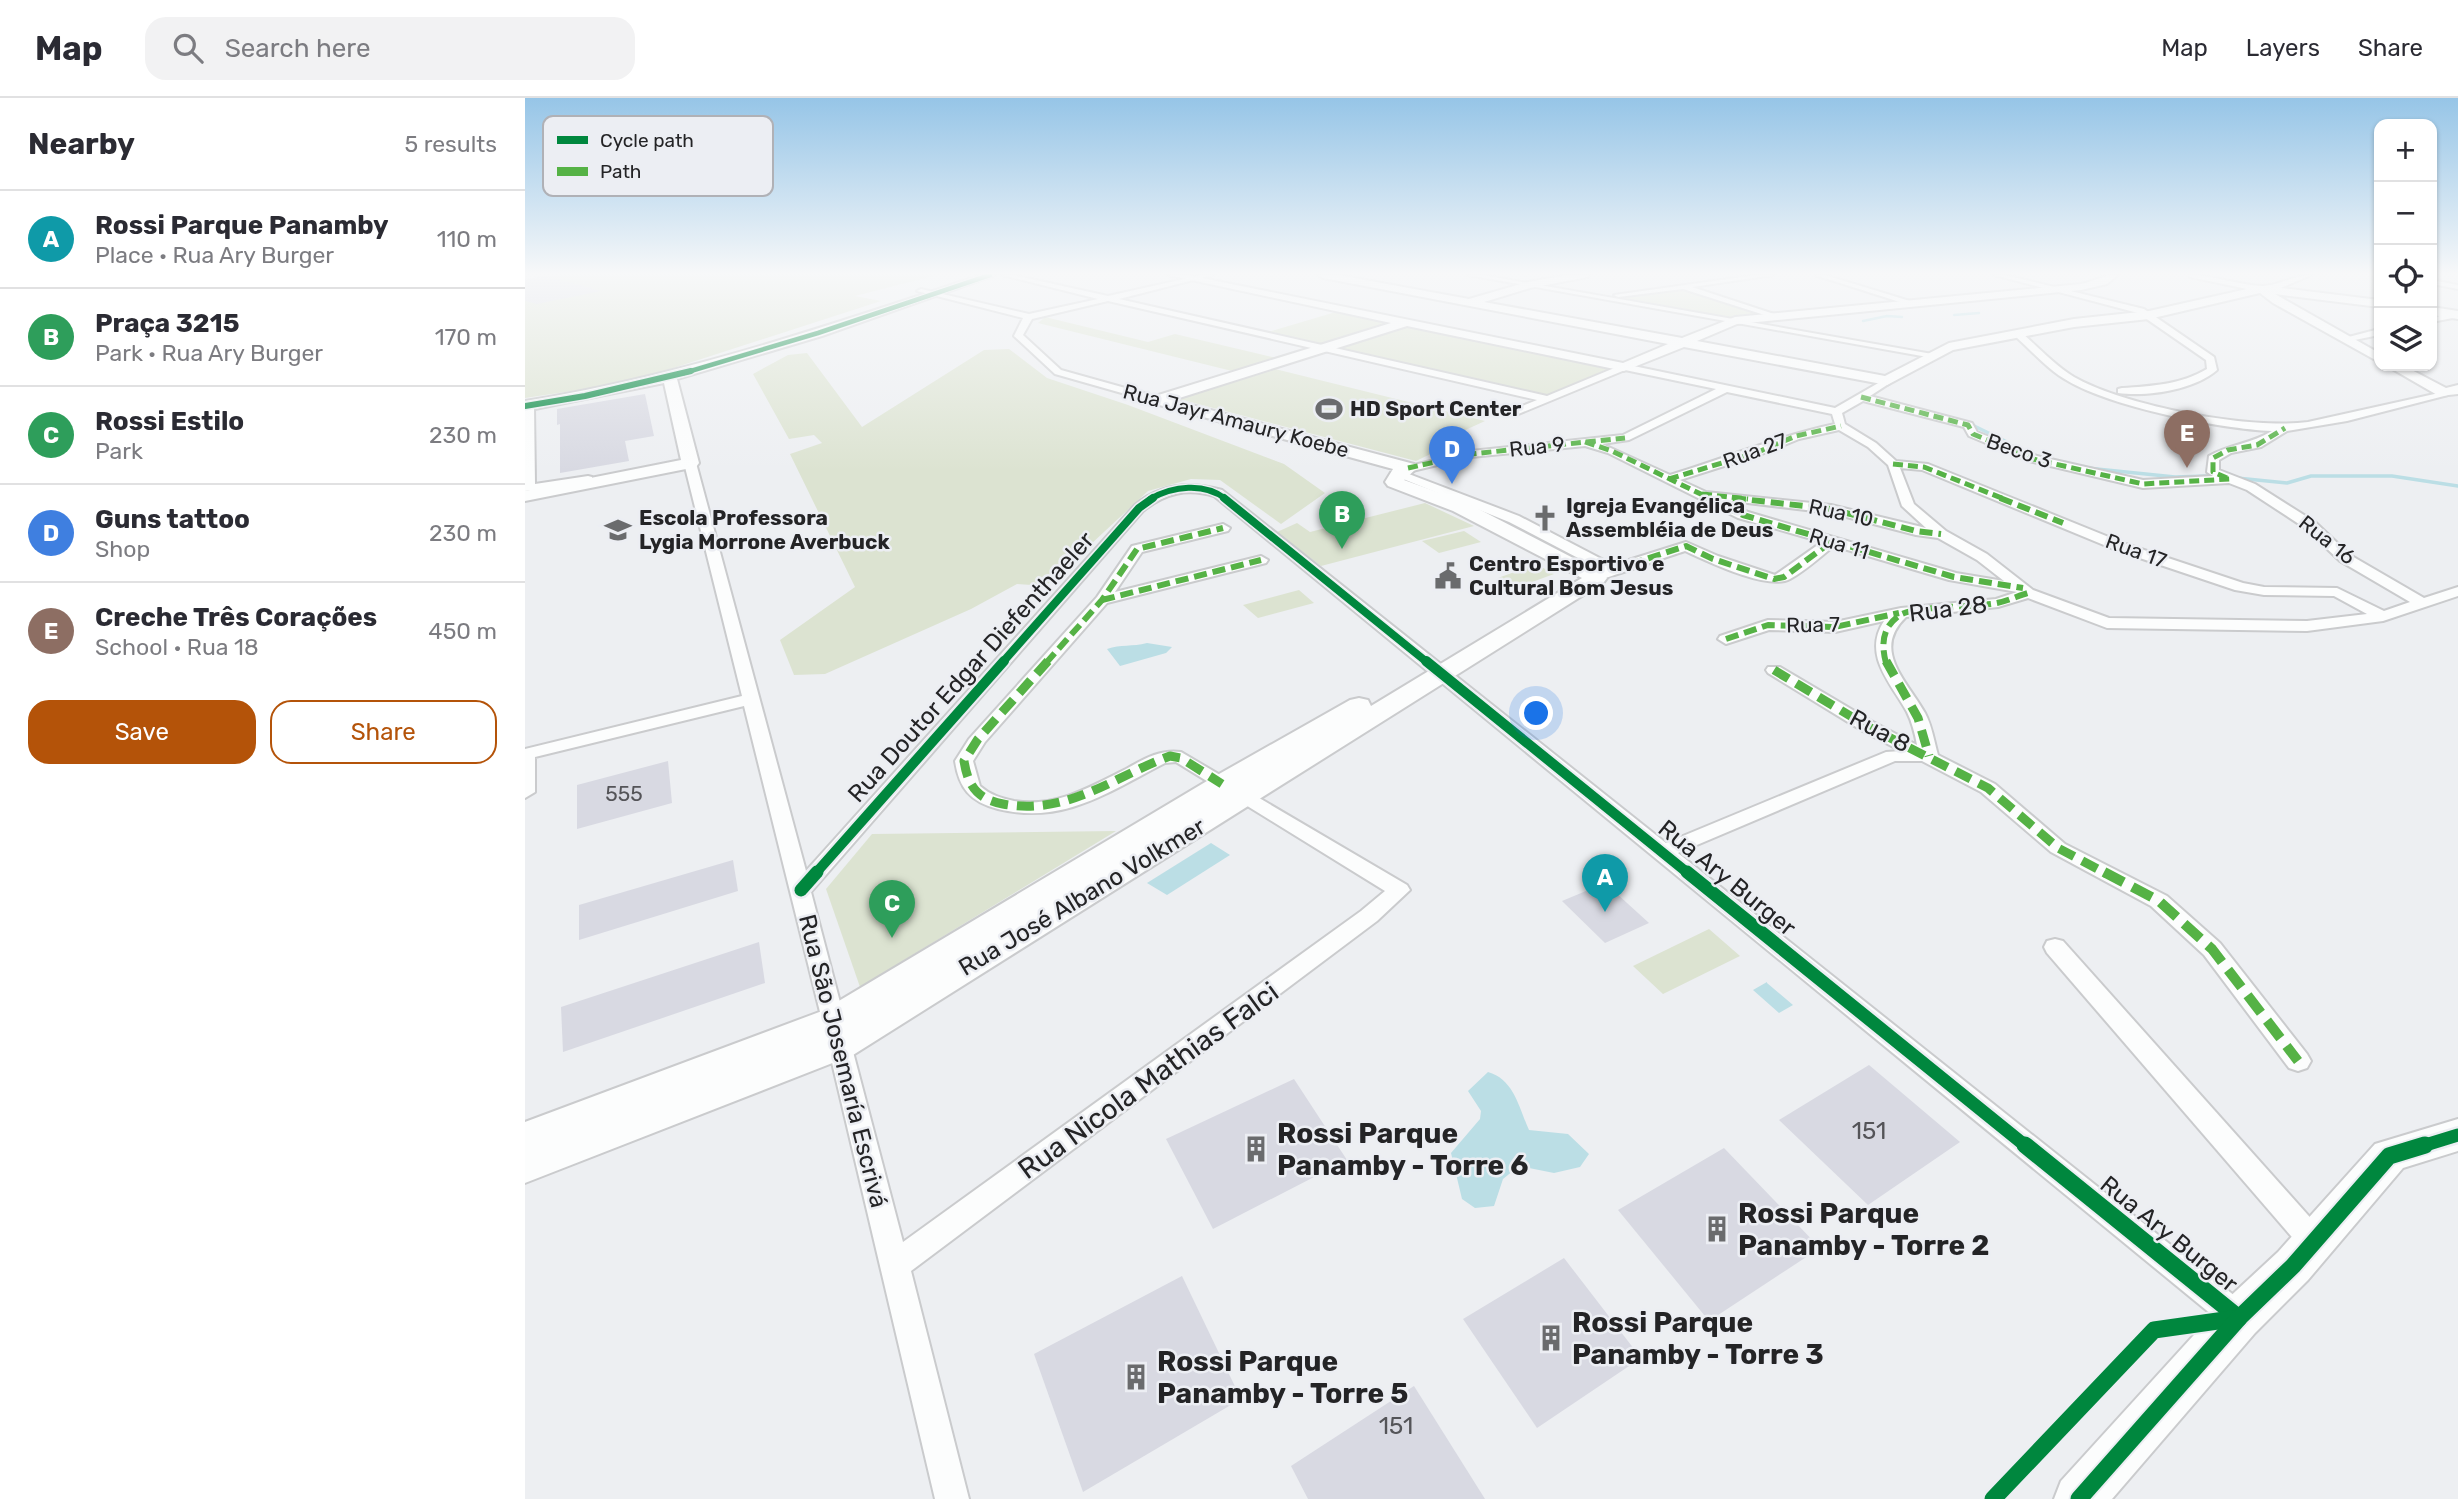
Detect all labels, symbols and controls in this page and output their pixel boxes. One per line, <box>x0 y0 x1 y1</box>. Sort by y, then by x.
search box <box>145 17 635 80</box>
text: Map <box>35 29 103 68</box>
icon: search <box>169 29 207 67</box>
text: Search here <box>225 33 370 64</box>
text: Map <box>2161 34 2208 62</box>
text: Layers <box>2246 34 2320 62</box>
text: Share <box>2358 34 2423 62</box>
legend <box>543 116 773 196</box>
map controls <box>2374 119 2437 371</box>
button: + <box>2374 119 2437 182</box>
text: Nearby <box>28 126 135 162</box>
text: Cycle path <box>600 129 694 152</box>
text: 5 results <box>404 130 497 158</box>
text: Path <box>600 160 641 183</box>
button: − <box>2374 182 2437 245</box>
text: Rossi Parque Panamby <box>95 210 389 241</box>
text: A <box>43 225 59 253</box>
text: 110 m <box>437 225 497 253</box>
text: Place · Rua Ary Burger <box>95 241 334 269</box>
button: locate <box>2374 245 2437 308</box>
text: Praça 3215 <box>95 308 239 339</box>
button: layers <box>2374 308 2437 371</box>
text: B <box>43 323 59 351</box>
text: 170 m <box>435 323 497 351</box>
text: Park · Rua Ary Burger <box>95 339 323 367</box>
street label: Rua Jayr Amaury Koebe <box>1121 378 1352 463</box>
sports icon: HD Sport Center <box>1314 394 1344 424</box>
place label: HD Sport Center <box>1350 396 1522 421</box>
text: Rossi Estilo <box>95 406 244 437</box>
pin: E <box>2164 410 2210 468</box>
text: C <box>43 421 59 449</box>
text: 230 m <box>429 421 497 449</box>
pin: D <box>1429 426 1475 484</box>
street label: Rua 27 <box>1719 427 1790 474</box>
street label: Beco 3 <box>1983 428 2055 473</box>
street label: Rua 9 <box>1508 431 1566 462</box>
text: Park <box>95 437 143 465</box>
pin: B <box>1319 491 1365 549</box>
place label: Igreja Evangélica Assembléia de Deus <box>1566 493 1773 542</box>
street label: Rua 10 <box>1806 493 1876 532</box>
church icon: Igreja Evangélica Assembléia de Deus <box>1530 503 1560 533</box>
text: Guns tattoo <box>95 504 250 535</box>
place label: Escola Professora Lygia Morrone Averbuck <box>639 505 890 554</box>
street label: Rua 16 <box>2294 510 2361 569</box>
school or university icon: Escola Professora Lygia Morrone Averbuck <box>603 515 633 545</box>
text: D <box>43 519 59 547</box>
text: 230 m <box>429 519 497 547</box>
street label: Rua 11 <box>1806 523 1872 564</box>
street label: Rua Doutor Edgar Diefenthaeler <box>842 526 1100 808</box>
street label: Rua 17 <box>2102 528 2170 573</box>
text: Shop <box>95 535 150 563</box>
place label: Centro Esportivo e Cultural Bom Jesus <box>1469 551 1673 600</box>
public building icon: Centro Esportivo e Cultural Bom Jesus <box>1433 561 1463 591</box>
street label: Rua 28 <box>1907 590 1989 628</box>
text: Creche Três Corações <box>95 602 377 633</box>
street label: Rua 7 <box>1786 612 1840 637</box>
text: E <box>44 617 58 645</box>
text: 450 m <box>428 617 497 645</box>
text: School · Rua 18 <box>95 633 259 661</box>
your location <box>1519 696 1553 730</box>
button: Save <box>28 700 256 764</box>
button: Share <box>270 700 497 764</box>
street label: Rua 8 <box>1845 703 1915 759</box>
house number: 555 <box>605 781 643 806</box>
street label: Rua José Albano Volkmer <box>954 812 1210 982</box>
street label: Rua Ary Burger <box>1653 814 1801 942</box>
pin: A <box>1582 854 1628 912</box>
pin: C <box>869 880 915 938</box>
street label: Rua São Josemaría Escrivá <box>793 911 893 1211</box>
street label: Rua Nicola Mathias Falci <box>1012 975 1285 1186</box>
place label: Rossi Parque Panamby - Torre 6 <box>1277 1117 1528 1182</box>
house number: 151 <box>1852 1117 1886 1145</box>
building icon: Rossi Parque Panamby - Torre 6 <box>1241 1134 1271 1164</box>
street label: Rua Ary Burger <box>2095 1170 2243 1298</box>
place label: Rossi Parque Panamby - Torre 2 <box>1738 1197 1989 1262</box>
building icon: Rossi Parque Panamby - Torre 2 <box>1702 1214 1732 1244</box>
place label: Rossi Parque Panamby - Torre 3 <box>1572 1306 1824 1371</box>
building icon: Rossi Parque Panamby - Torre 3 <box>1536 1323 1566 1353</box>
place label: Rossi Parque Panamby - Torre 5 <box>1157 1345 1408 1410</box>
building icon: Rossi Parque Panamby - Torre 5 <box>1121 1362 1151 1392</box>
house number: 151 <box>1379 1412 1413 1440</box>

